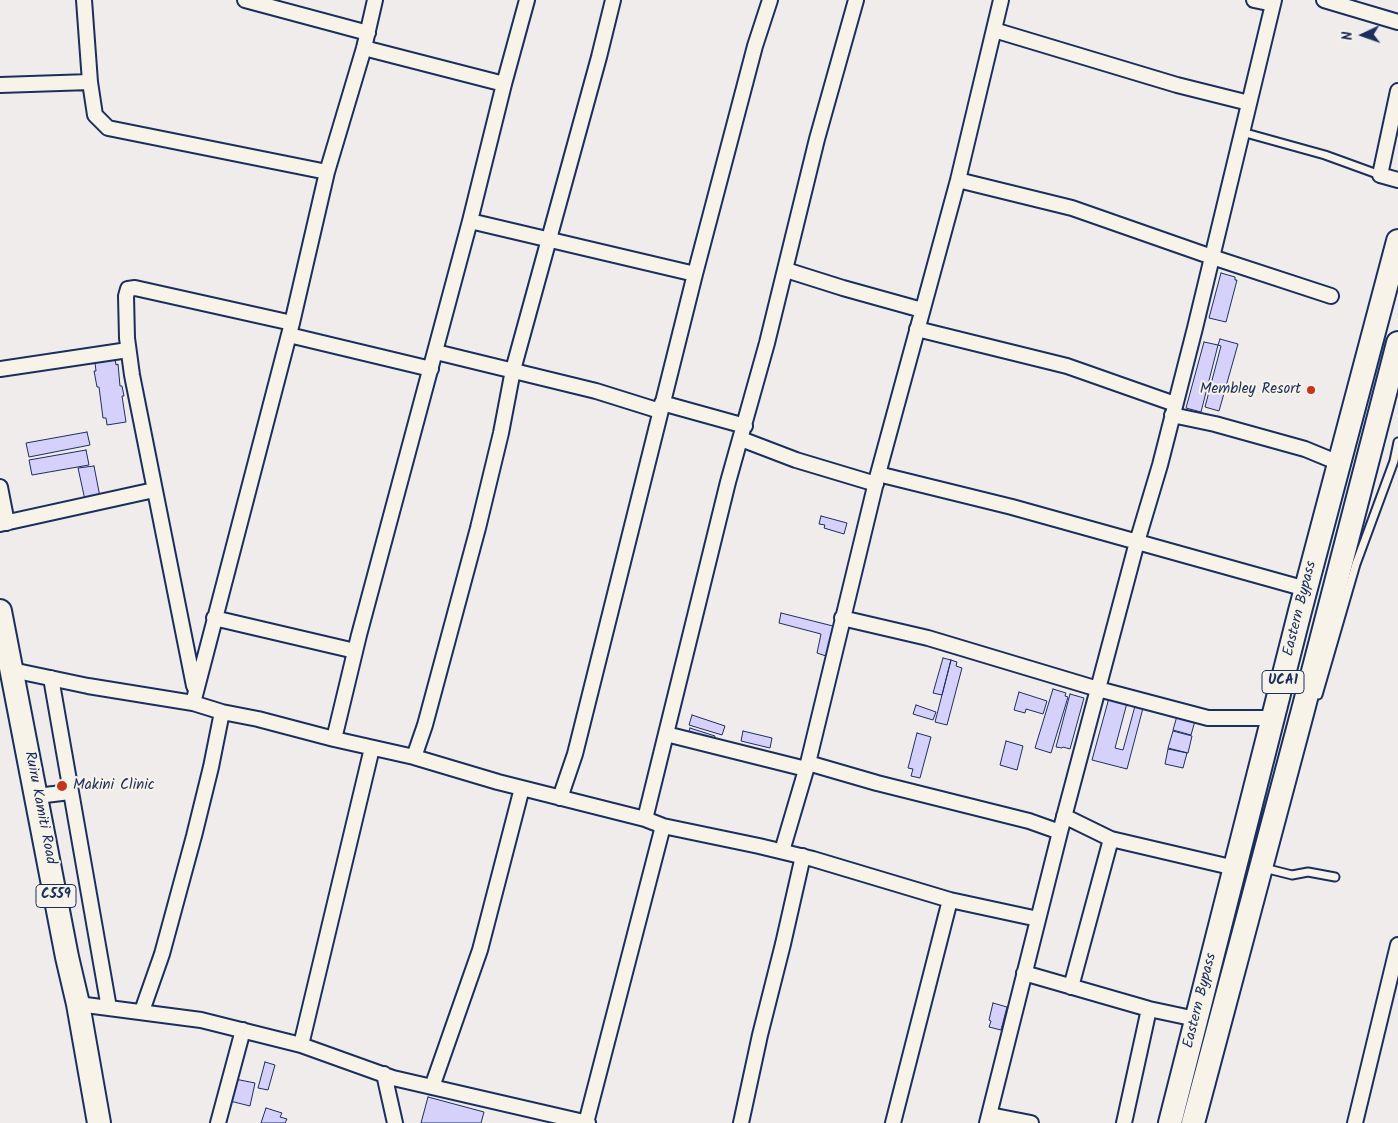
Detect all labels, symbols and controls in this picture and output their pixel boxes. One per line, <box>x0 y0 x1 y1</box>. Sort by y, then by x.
north arrow <box>1338 10 1388 60</box>
text: N <box>1337 31 1359 41</box>
place label: Membley Resort <box>1200 381 1301 399</box>
marker: Membley Resort <box>1305 384 1317 396</box>
street label: Eastern Bypass <box>1280 560 1322 658</box>
road number: UCA1 <box>1262 670 1304 694</box>
street label: Ruiru Kamiti Road <box>19 750 59 866</box>
place label: Makini Clinic <box>73 777 155 795</box>
marker: Makini Clinic <box>55 779 69 793</box>
road number: C559 <box>36 884 76 908</box>
street label: Eastern Bypass <box>1180 952 1222 1050</box>

